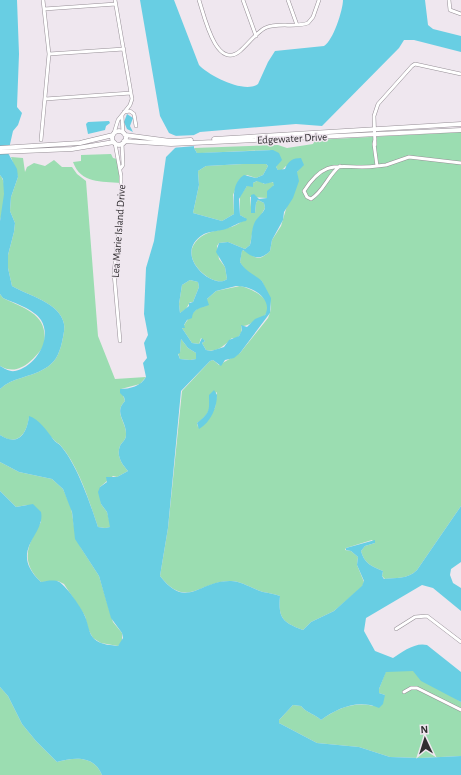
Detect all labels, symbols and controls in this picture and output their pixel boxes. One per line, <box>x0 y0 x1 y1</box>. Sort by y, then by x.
street label: Edgewater Drive <box>257 131 327 146</box>
street label: Lea Marie Island Drive <box>110 184 127 278</box>
north arrow <box>405 719 445 759</box>
text: N <box>420 724 429 735</box>

